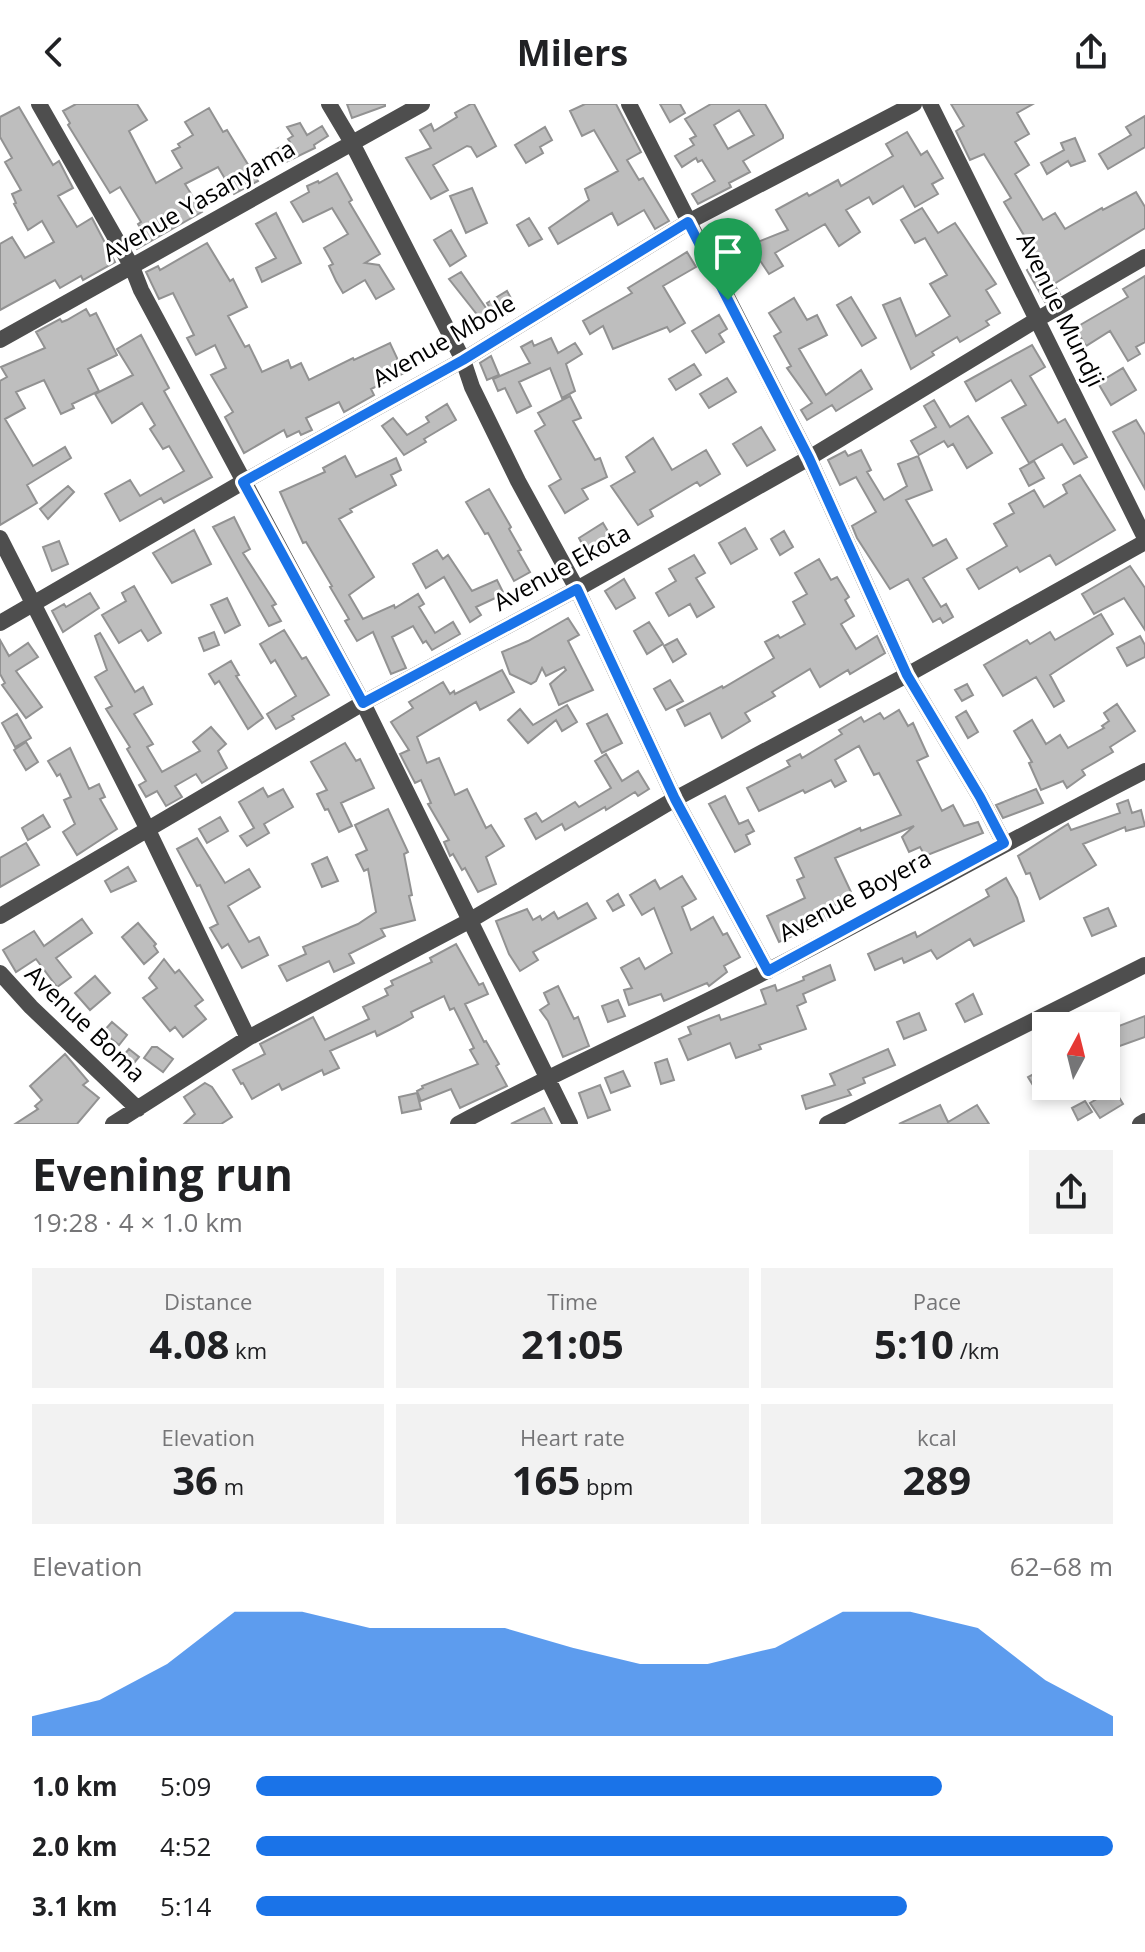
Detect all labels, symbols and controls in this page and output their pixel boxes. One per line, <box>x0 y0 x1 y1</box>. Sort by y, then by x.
text: Milers <box>517 28 628 77</box>
icon: back <box>32 30 76 74</box>
icon: share <box>1069 30 1113 74</box>
street label: Avenue Yasanyama <box>96 131 300 268</box>
pin <box>694 218 762 300</box>
street label: Avenue Mundji <box>1010 227 1113 392</box>
icon: arrive <box>706 230 750 274</box>
street label: Avenue Mbole <box>366 285 521 394</box>
street label: Avenue Ekota <box>487 515 636 618</box>
street label: Avenue Boyera <box>772 841 936 949</box>
street label: Avenue Boma <box>19 957 153 1089</box>
north arrow <box>1032 1012 1120 1100</box>
map controls <box>1032 1012 1120 1100</box>
text: Evening run <box>32 1144 293 1204</box>
button: share <box>1029 1150 1113 1234</box>
text: 19:28 · 4 × 1.0 km <box>32 1204 243 1240</box>
text: Distance <box>164 1286 252 1316</box>
text: Time <box>547 1286 598 1316</box>
text: Pace <box>913 1286 961 1316</box>
text: 4.08 <box>149 1316 229 1371</box>
text: 21:05 <box>521 1316 624 1371</box>
text: 5:10 <box>874 1316 954 1371</box>
text: km <box>229 1335 267 1365</box>
text: /km <box>954 1335 1000 1365</box>
text: Elevation <box>161 1422 255 1452</box>
text: Heart rate <box>520 1422 625 1452</box>
text: kcal <box>917 1422 957 1452</box>
text: 36 <box>172 1452 218 1507</box>
text: 165 <box>512 1452 580 1507</box>
text: 289 <box>903 1452 971 1507</box>
text: m <box>218 1471 244 1501</box>
text: bpm <box>580 1471 633 1501</box>
text: Elevation <box>32 1548 142 1584</box>
text: 62–68 m <box>1010 1548 1113 1584</box>
text: 1.0 km <box>32 1768 118 1804</box>
text: 5:09 <box>160 1768 211 1804</box>
text: 2.0 km <box>32 1828 118 1864</box>
text: 4:52 <box>160 1828 211 1864</box>
text: 3.1 km <box>32 1888 118 1924</box>
text: 5:14 <box>160 1888 211 1924</box>

